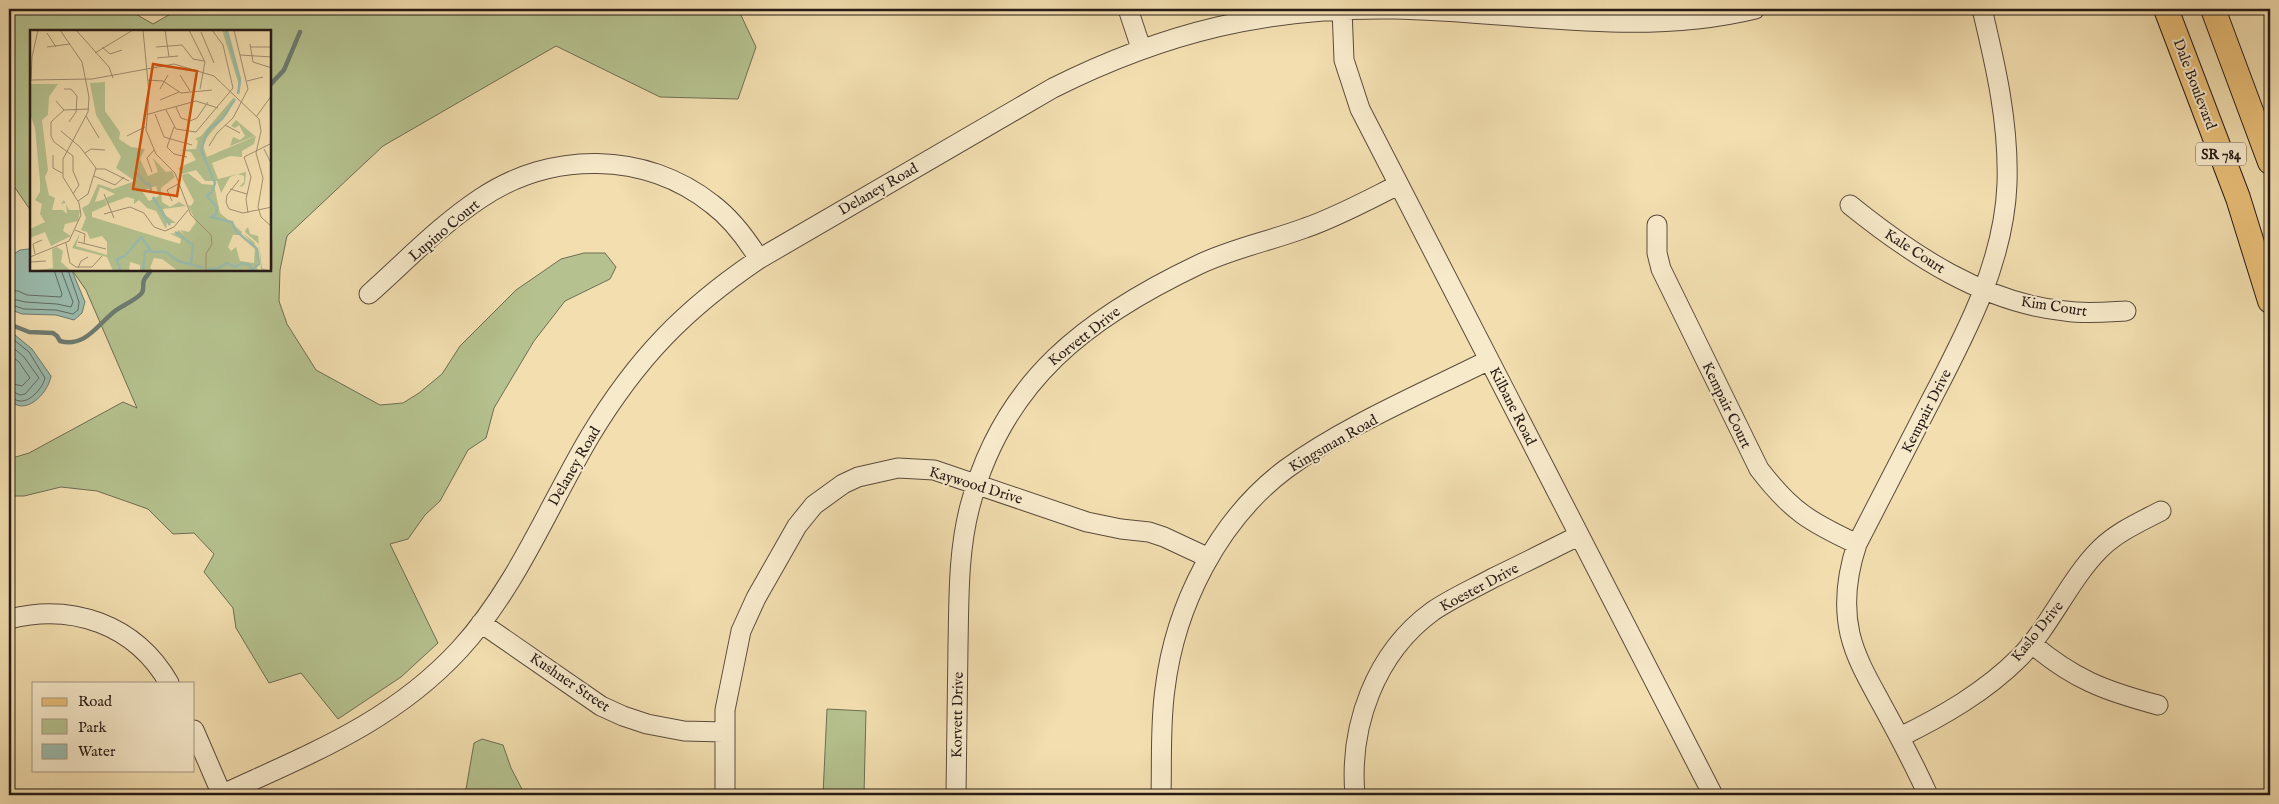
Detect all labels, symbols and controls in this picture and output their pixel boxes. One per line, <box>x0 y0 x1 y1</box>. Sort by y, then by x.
inset map <box>30 30 271 271</box>
street label: Dale Boulevard <box>2168 36 2221 133</box>
road number: SR 784 <box>2196 142 2246 166</box>
street label: Delaney Road <box>835 158 922 220</box>
street label: Lupino Court <box>405 195 484 266</box>
street label: Kale Court <box>1881 225 1949 278</box>
street label: Kim Court <box>2019 292 2088 321</box>
street label: Korvett Drive <box>1044 302 1124 370</box>
street label: Kempair Court <box>1697 359 1756 452</box>
street label: Kilbane Road <box>1485 364 1541 450</box>
street label: Kempair Drive <box>1897 366 1956 456</box>
street label: Kingsman Road <box>1285 410 1382 477</box>
street label: Delaney Road <box>544 422 605 510</box>
street label: Kaywood Drive <box>927 462 1025 509</box>
street label: Koester Drive <box>1436 559 1522 616</box>
street label: Kaslo Drive <box>2007 597 2068 666</box>
street label: Kushner Street <box>526 649 613 716</box>
street label: Korvett Drive <box>947 672 968 758</box>
legend <box>32 682 195 772</box>
text: Road <box>78 692 113 711</box>
text: Park <box>78 718 108 737</box>
text: Water <box>78 742 116 761</box>

